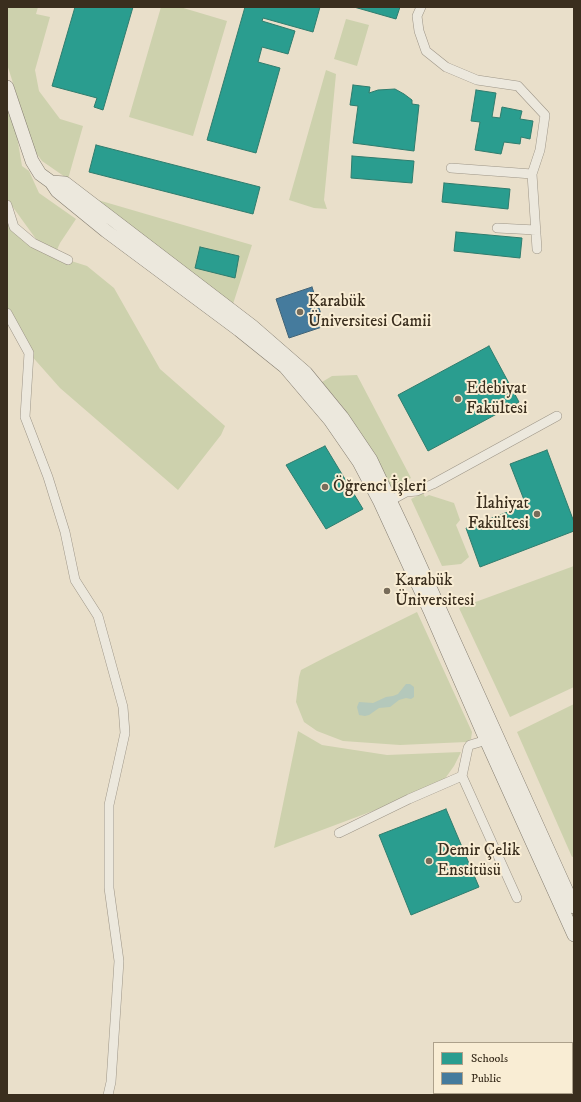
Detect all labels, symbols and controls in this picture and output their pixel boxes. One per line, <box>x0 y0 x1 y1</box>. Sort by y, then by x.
place label: Karabük Üniversitesi Camii <box>308 292 431 332</box>
marker: Karabük Üniversitesi Camii <box>295 307 305 317</box>
place label: Edebiyat Fakültesi <box>466 379 527 419</box>
marker: Edebiyat Fakültesi <box>453 394 463 404</box>
place label: Öğrenci İşleri <box>333 477 426 497</box>
marker: Öğrenci İşleri <box>320 482 330 492</box>
place label: İlahiyat Fakültesi <box>468 494 529 534</box>
marker: İlahiyat Fakültesi <box>532 509 542 519</box>
place label: Karabük Üniversitesi <box>395 571 474 611</box>
marker: Karabük Üniversitesi <box>382 586 392 596</box>
place label: Demir Çelik Enstitüsü <box>437 841 520 881</box>
marker: Demir Çelik Enstitüsü <box>424 856 434 866</box>
legend <box>433 1042 573 1094</box>
text: Schools <box>471 1051 508 1066</box>
text: Public <box>471 1071 501 1086</box>

